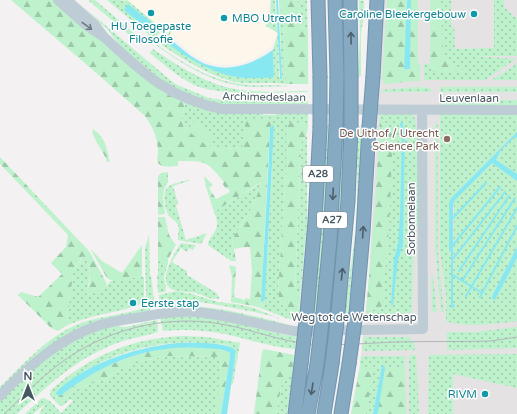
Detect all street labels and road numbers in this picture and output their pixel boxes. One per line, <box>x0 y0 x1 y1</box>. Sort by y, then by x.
street label: Archimedeslaan <box>222 90 306 104</box>
street label: Leuvenlaan <box>439 92 499 105</box>
road number: A28 <box>303 166 333 182</box>
street label: Sorbonnelaan <box>405 183 418 255</box>
road number: A27 <box>317 212 347 228</box>
street label: Weg tot de Wetenschap <box>291 311 417 324</box>

